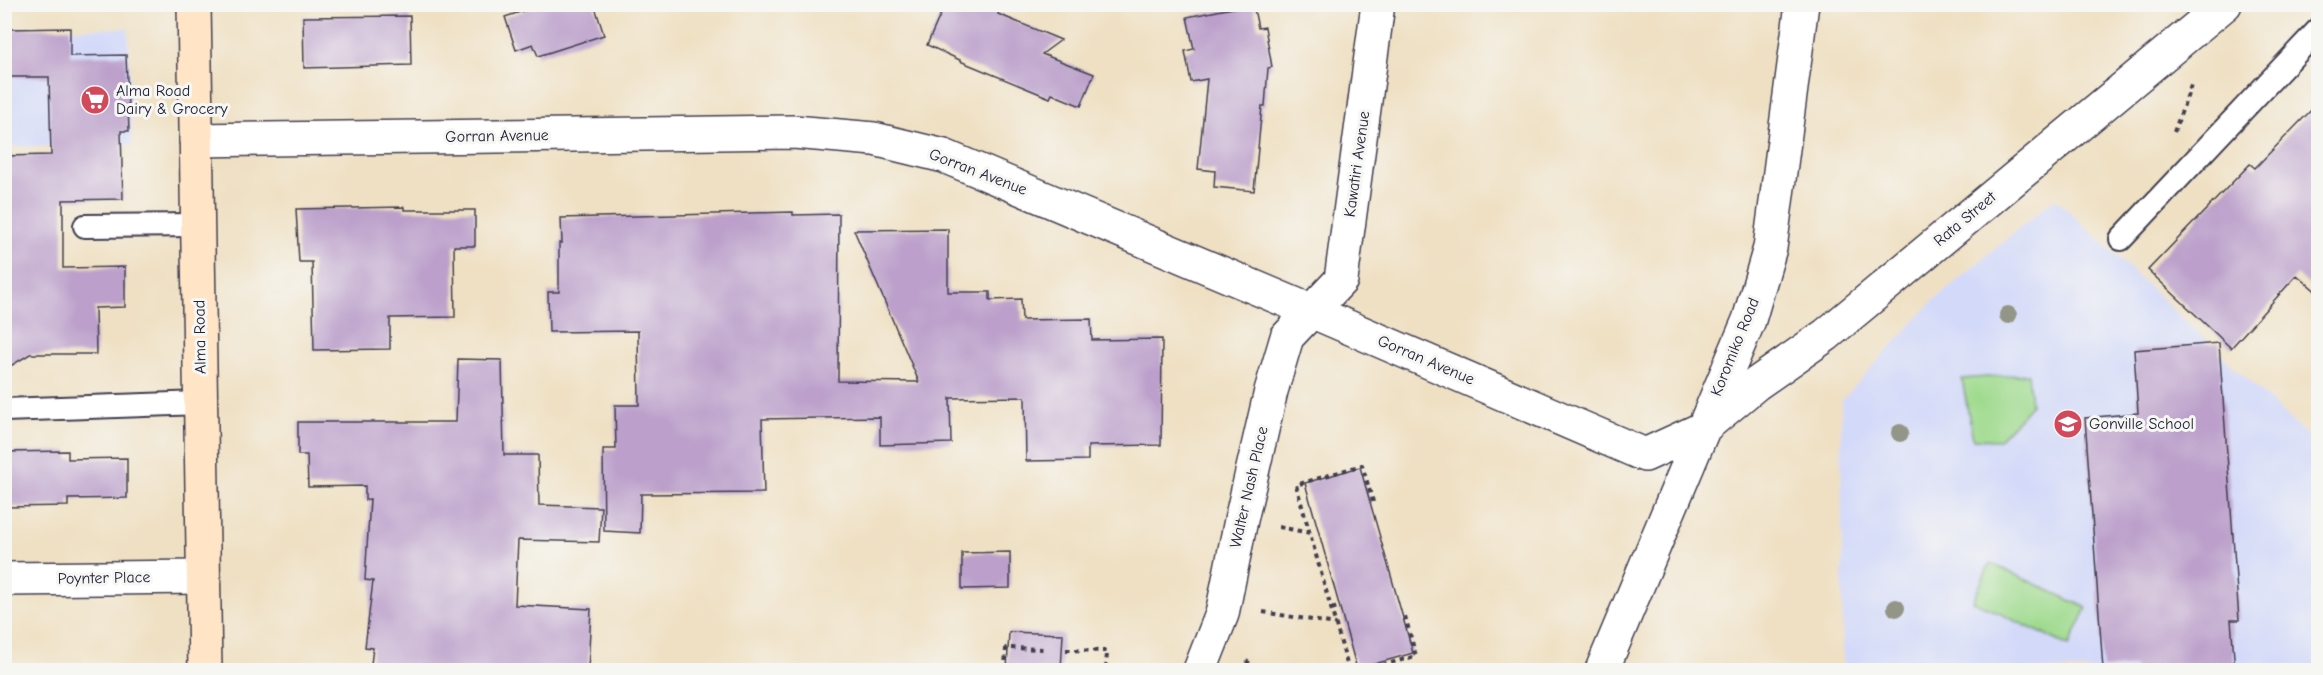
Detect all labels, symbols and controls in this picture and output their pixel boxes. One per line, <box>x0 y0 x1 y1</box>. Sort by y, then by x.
place label: Alma Road Dairy & Grocery <box>116 82 229 118</box>
supermarket icon: Alma Road Dairy & Grocery <box>79 84 111 116</box>
street label: Kawatiri Avenue <box>1341 110 1373 218</box>
street label: Gorran Avenue <box>445 126 549 146</box>
street label: Gorran Avenue <box>926 145 1030 199</box>
street label: Rata Street <box>1930 188 2000 250</box>
street label: Koromiko Road <box>1707 295 1763 399</box>
street label: Alma Road <box>190 300 210 374</box>
street label: Gorran Avenue <box>1375 331 1477 389</box>
school or university icon: Gonville School <box>2052 408 2084 440</box>
place label: Gonville School <box>2089 415 2194 433</box>
street label: Walter Nash Place <box>1226 424 1272 550</box>
street label: Poynter Place <box>57 568 151 588</box>

